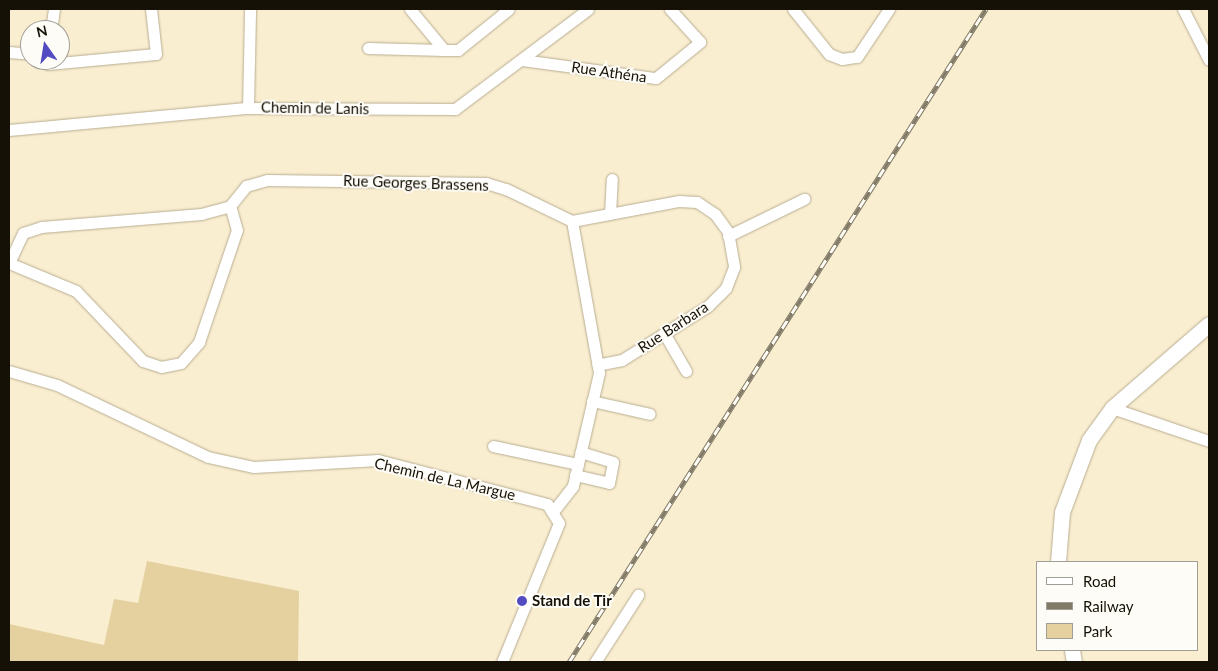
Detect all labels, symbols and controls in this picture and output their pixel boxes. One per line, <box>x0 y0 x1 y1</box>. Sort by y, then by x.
north arrow <box>20 20 70 70</box>
text: N <box>35 21 49 40</box>
street label: Rue Athéna <box>570 58 648 86</box>
street label: Chemin de Lanis <box>261 98 369 118</box>
street label: Rue Georges Brassens <box>343 171 489 195</box>
street label: Rue Barbara <box>634 298 712 356</box>
street label: Chemin de La Margue <box>373 454 517 504</box>
legend <box>1036 561 1198 651</box>
text: Road <box>1083 572 1116 590</box>
place label: Stand de Tir <box>532 592 612 610</box>
marker: Stand de Tir <box>516 595 528 607</box>
text: Railway <box>1083 597 1134 615</box>
text: Park <box>1083 622 1112 640</box>

